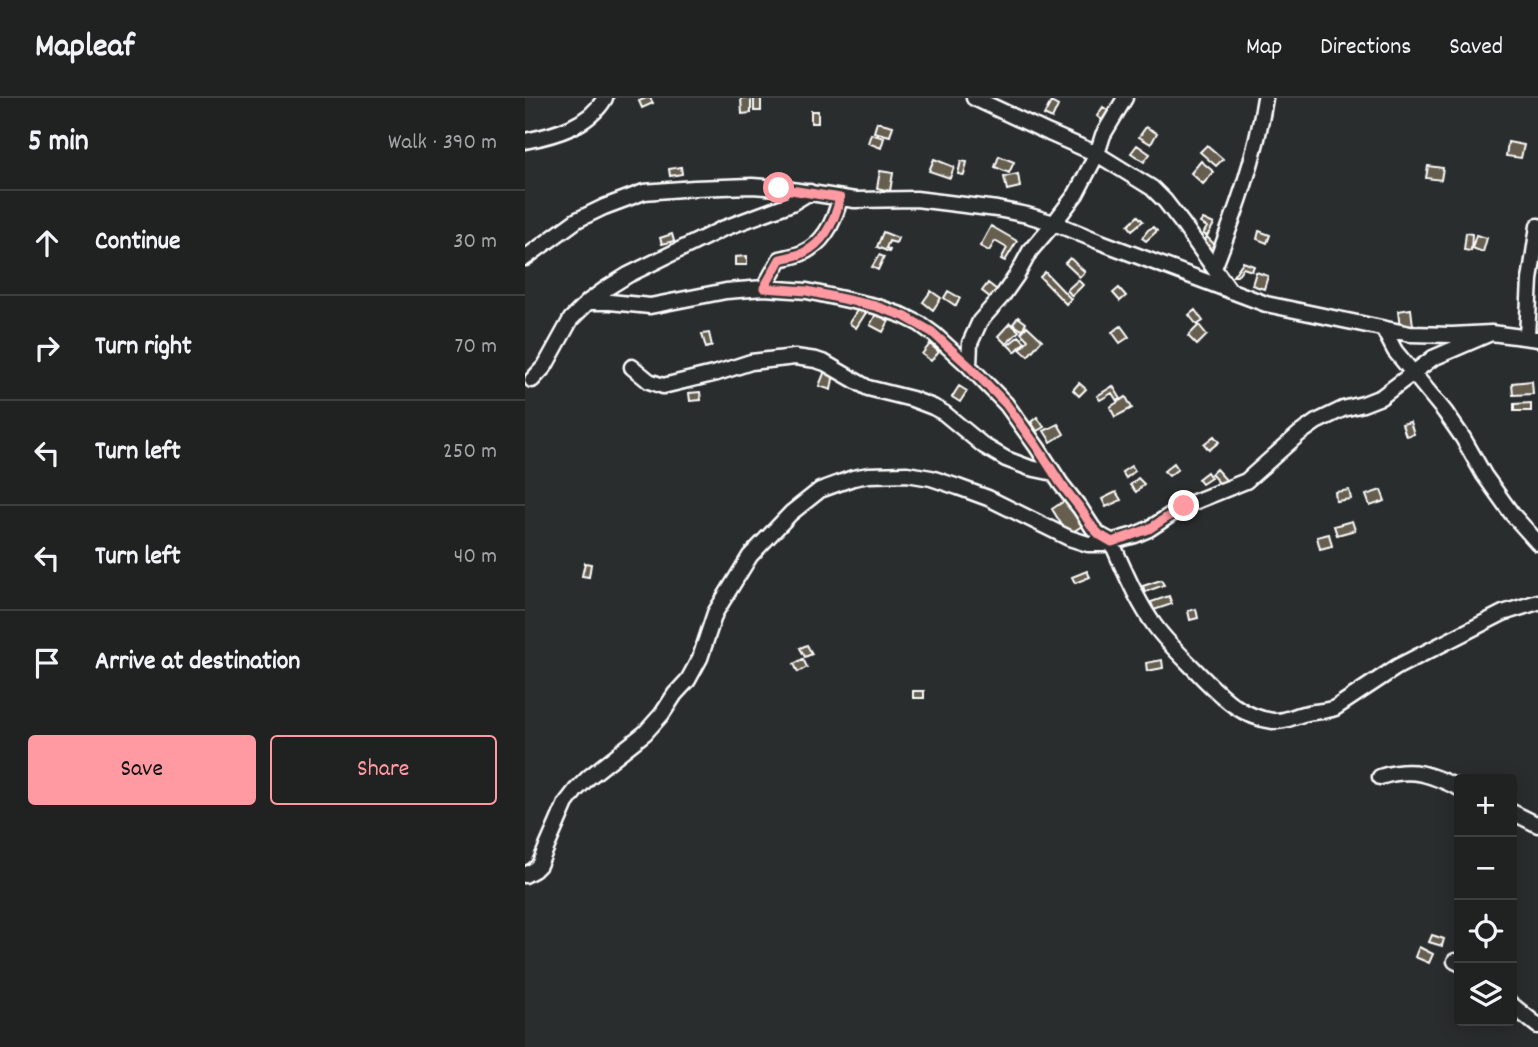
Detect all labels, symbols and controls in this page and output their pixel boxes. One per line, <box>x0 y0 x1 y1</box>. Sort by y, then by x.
text: Mapleaf <box>35 25 135 72</box>
text: Map <box>1246 31 1282 65</box>
text: Directions <box>1320 31 1411 65</box>
text: Saved <box>1449 31 1503 65</box>
text: 5 min <box>28 122 89 165</box>
text: Walk · 390 m <box>388 127 497 160</box>
route start <box>763 172 794 203</box>
icon: ahead <box>28 224 66 262</box>
text: Continue <box>95 224 180 261</box>
text: 30 m <box>453 226 497 259</box>
icon: right <box>28 329 66 367</box>
text: Turn right <box>95 329 192 366</box>
text: 70 m <box>455 331 497 364</box>
icon: left <box>28 434 66 472</box>
text: Turn left <box>95 434 181 471</box>
text: 250 m <box>443 436 497 469</box>
route end <box>1168 490 1199 521</box>
icon: left <box>28 539 66 577</box>
text: Turn left <box>95 539 181 576</box>
text: 40 m <box>454 541 497 574</box>
icon: arrive <box>28 644 66 682</box>
text: Arrive at destination <box>95 644 300 681</box>
button: Save <box>28 735 256 805</box>
button: Share <box>270 735 497 805</box>
map controls <box>1454 774 1517 1026</box>
button: + <box>1454 774 1517 837</box>
button: − <box>1454 837 1517 900</box>
button: locate <box>1454 900 1517 963</box>
button: layers <box>1454 963 1517 1026</box>

